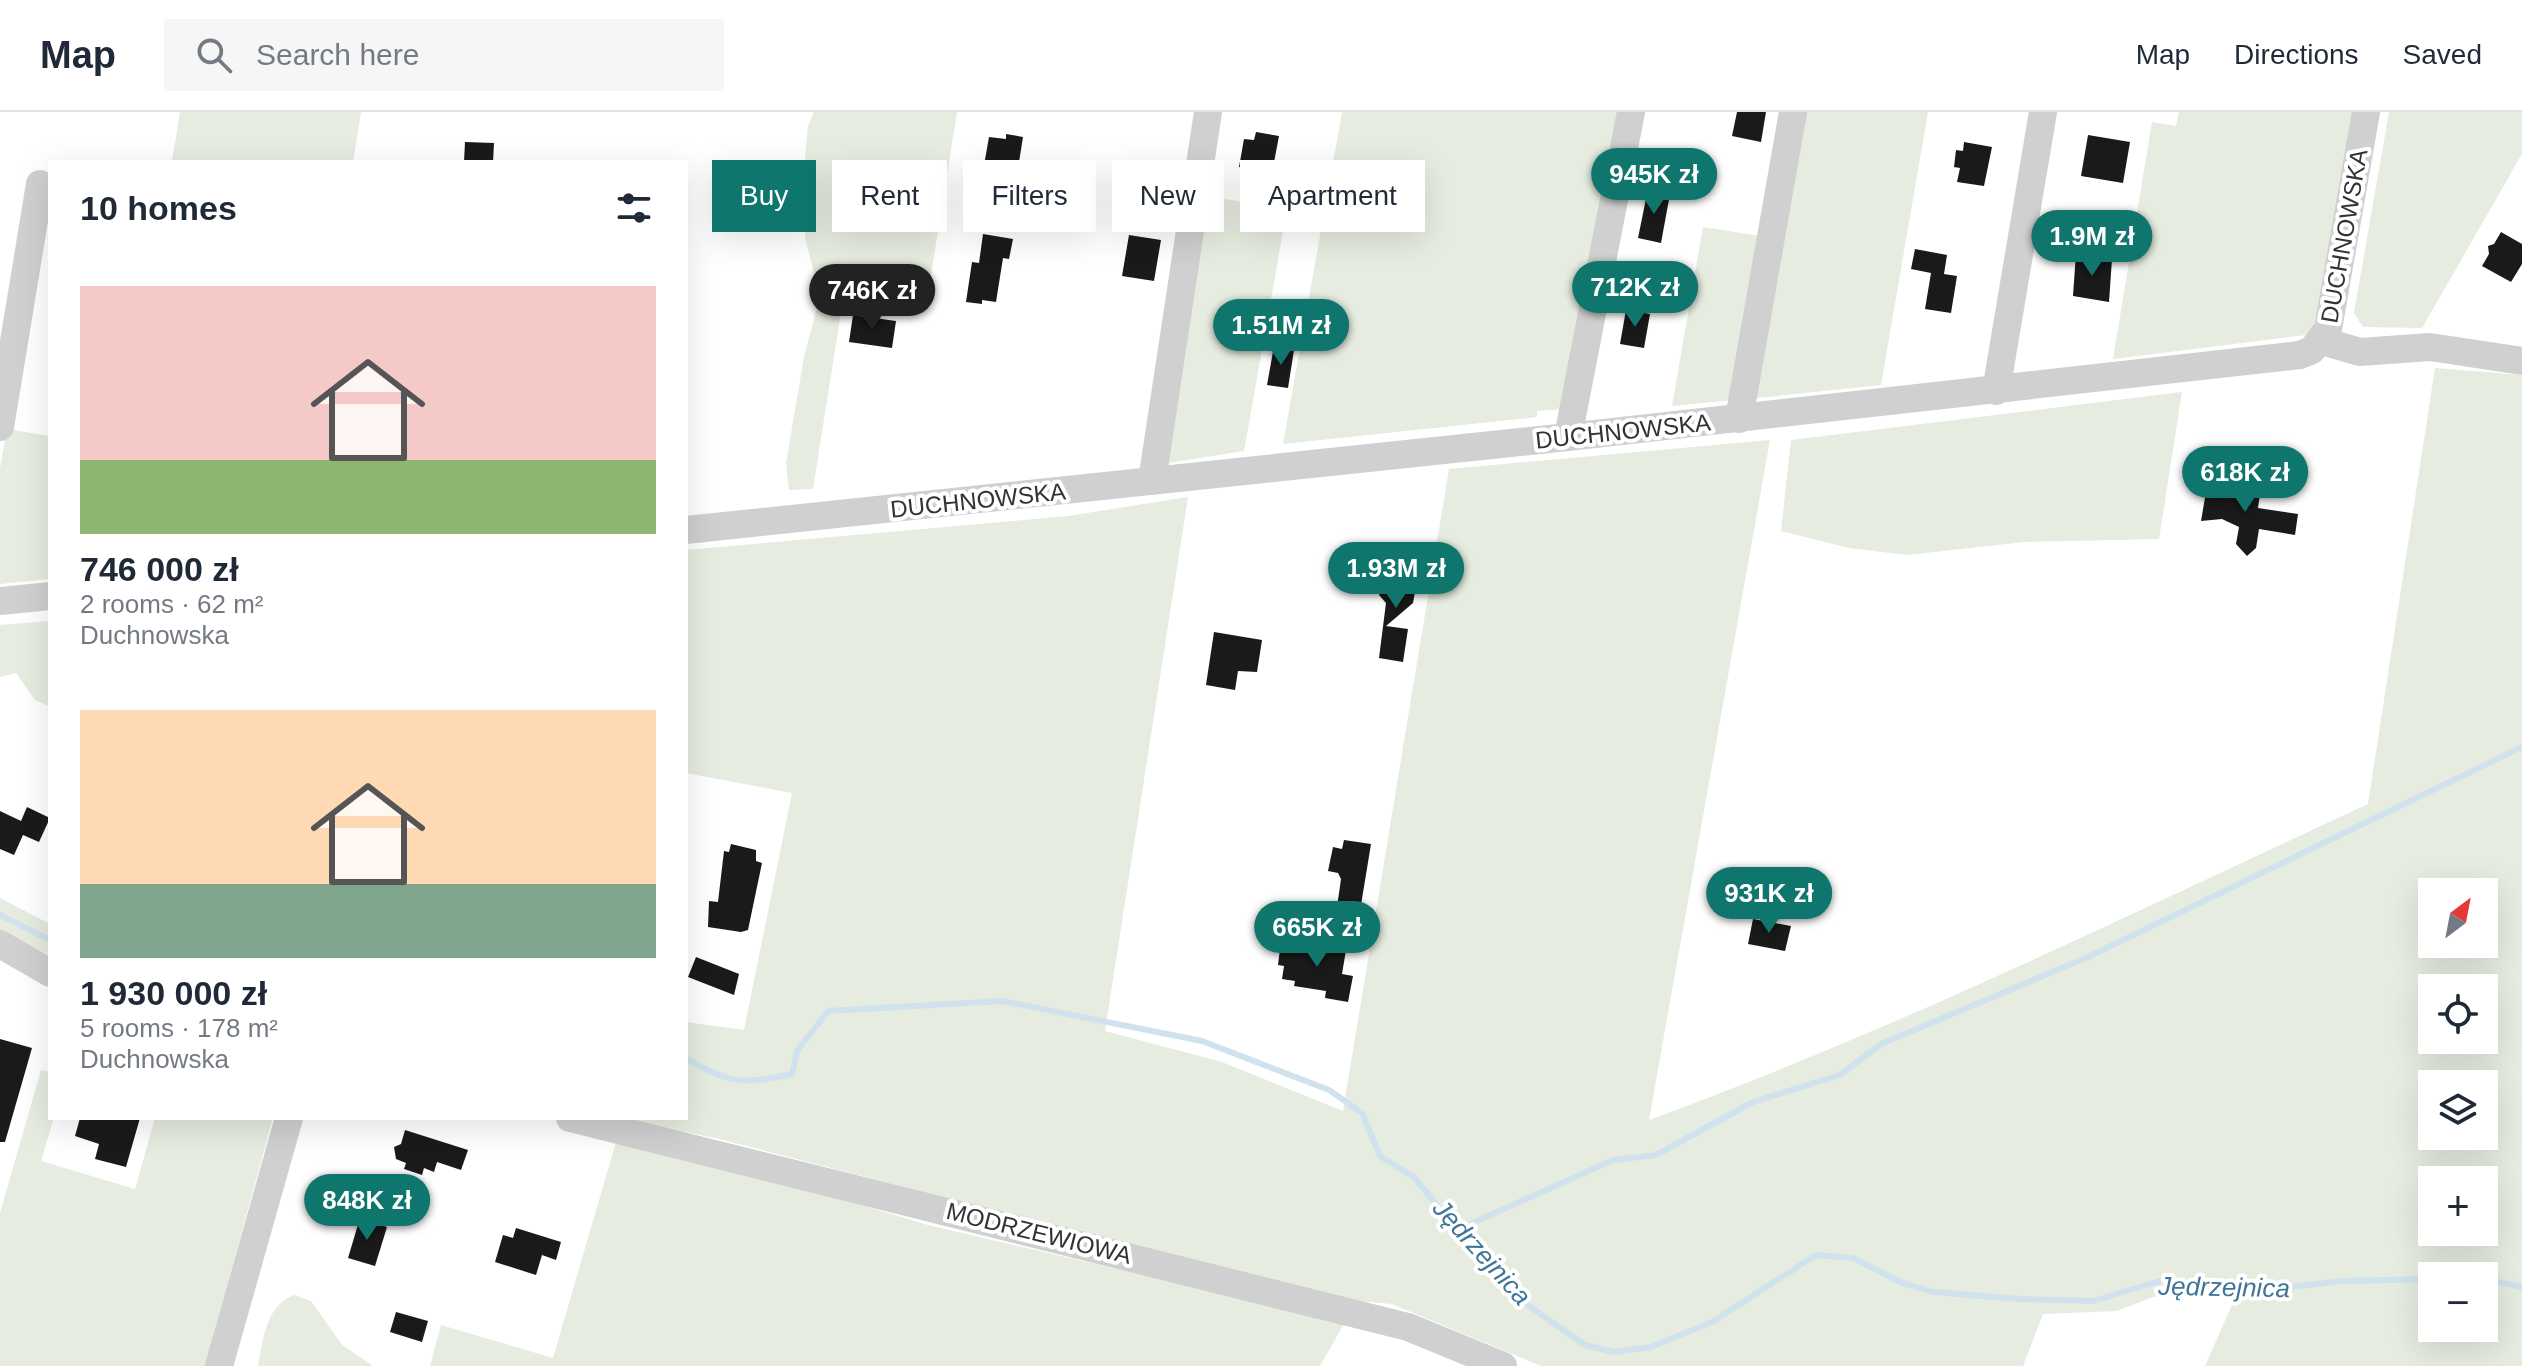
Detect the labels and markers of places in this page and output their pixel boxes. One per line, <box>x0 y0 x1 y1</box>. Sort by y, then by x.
pin: 945K zł <box>1580 148 1728 216</box>
pin: 1.9M zł <box>2018 210 2166 278</box>
pin: 712K zł <box>1561 261 1709 329</box>
pin: 746K zł <box>798 264 946 332</box>
pin: 1.51M zł <box>1198 299 1364 367</box>
pin: 618K zł <box>2171 446 2319 514</box>
pin: 1.93M zł <box>1313 542 1479 610</box>
pin: 931K zł <box>1695 867 1843 935</box>
pin: 665K zł <box>1243 901 1391 969</box>
pin: 848K zł <box>293 1174 441 1242</box>

